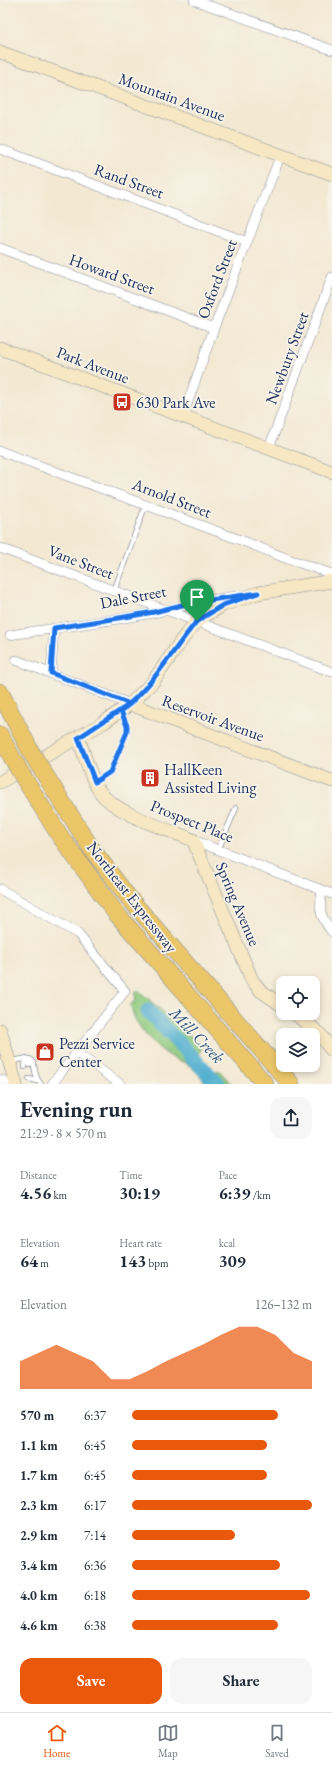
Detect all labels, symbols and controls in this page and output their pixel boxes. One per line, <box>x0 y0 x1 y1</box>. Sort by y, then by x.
street label: Mountain Avenue <box>116 68 228 126</box>
street label: Rand Street <box>91 159 167 203</box>
street label: Oxford Street <box>192 236 242 322</box>
street label: Howard Street <box>66 249 158 299</box>
street label: Newbury Street <box>261 309 313 407</box>
street label: Park Avenue <box>54 342 132 388</box>
bus stop icon: 630 Park Ave <box>111 391 133 413</box>
place label: 630 Park Ave <box>136 392 216 413</box>
street label: Arnold Street <box>129 473 214 523</box>
street label: Vane Street <box>45 540 117 584</box>
street label: Dale Street <box>98 580 168 614</box>
pin <box>180 580 214 621</box>
icon: arrive <box>186 586 208 608</box>
street label: Reservoir Avenue <box>159 690 267 746</box>
place label: HallKeen Assisted Living <box>163 759 258 798</box>
building icon: HallKeen Assisted Living <box>139 767 161 789</box>
street label: Prospect Place <box>147 795 237 847</box>
street label: Northeast Expressway <box>82 837 183 958</box>
street label: Spring Avenue <box>211 859 265 949</box>
map controls <box>276 976 320 1072</box>
button: locate <box>276 976 320 1020</box>
water label: Mill Creek <box>164 1001 230 1068</box>
button: layers <box>276 1028 320 1072</box>
place label: Pezzi Service Center <box>59 1033 135 1072</box>
shop icon: Pezzi Service Center <box>34 1041 56 1063</box>
text: Evening run <box>20 1095 133 1124</box>
button: share <box>270 1097 312 1139</box>
text: 21:29 · 8 × 570 m <box>20 1125 107 1142</box>
text: Distance <box>20 1168 57 1182</box>
text: Time <box>119 1168 142 1182</box>
text: Pace <box>219 1168 237 1182</box>
text: 4.56 <box>20 1182 51 1204</box>
text: 30:19 <box>119 1182 160 1204</box>
text: 6:39 <box>219 1182 250 1204</box>
text: km <box>51 1188 67 1202</box>
text: /km <box>250 1188 271 1202</box>
text: Elevation <box>20 1236 60 1250</box>
text: Heart rate <box>119 1236 162 1250</box>
text: kcal <box>219 1236 235 1250</box>
text: 64 <box>20 1250 38 1272</box>
text: 143 <box>119 1250 146 1272</box>
text: 309 <box>219 1250 246 1272</box>
text: m <box>38 1256 49 1270</box>
text: bpm <box>146 1256 168 1270</box>
text: Elevation <box>20 1296 67 1313</box>
text: 126–132 m <box>255 1296 312 1313</box>
text: 570 m <box>20 1407 54 1424</box>
text: 6:37 <box>84 1407 106 1424</box>
text: 1.1 km <box>20 1437 58 1454</box>
text: 6:45 <box>84 1437 106 1454</box>
text: 1.7 km <box>20 1467 58 1484</box>
text: 6:45 <box>84 1467 106 1484</box>
text: 2.3 km <box>20 1497 58 1514</box>
text: 6:17 <box>84 1497 106 1514</box>
text: 2.9 km <box>20 1527 58 1544</box>
text: 7:14 <box>84 1527 106 1544</box>
text: 3.4 km <box>20 1557 58 1574</box>
text: 6:36 <box>84 1557 106 1574</box>
text: 4.0 km <box>20 1587 58 1604</box>
text: 6:18 <box>84 1587 106 1604</box>
text: 4.6 km <box>20 1617 58 1634</box>
text: 6:38 <box>84 1617 106 1634</box>
button: Save <box>20 1658 162 1704</box>
button: Share <box>170 1658 312 1704</box>
tab: Home <box>43 1722 70 1760</box>
tab: Map <box>157 1722 179 1760</box>
tab: Saved <box>265 1722 289 1760</box>

